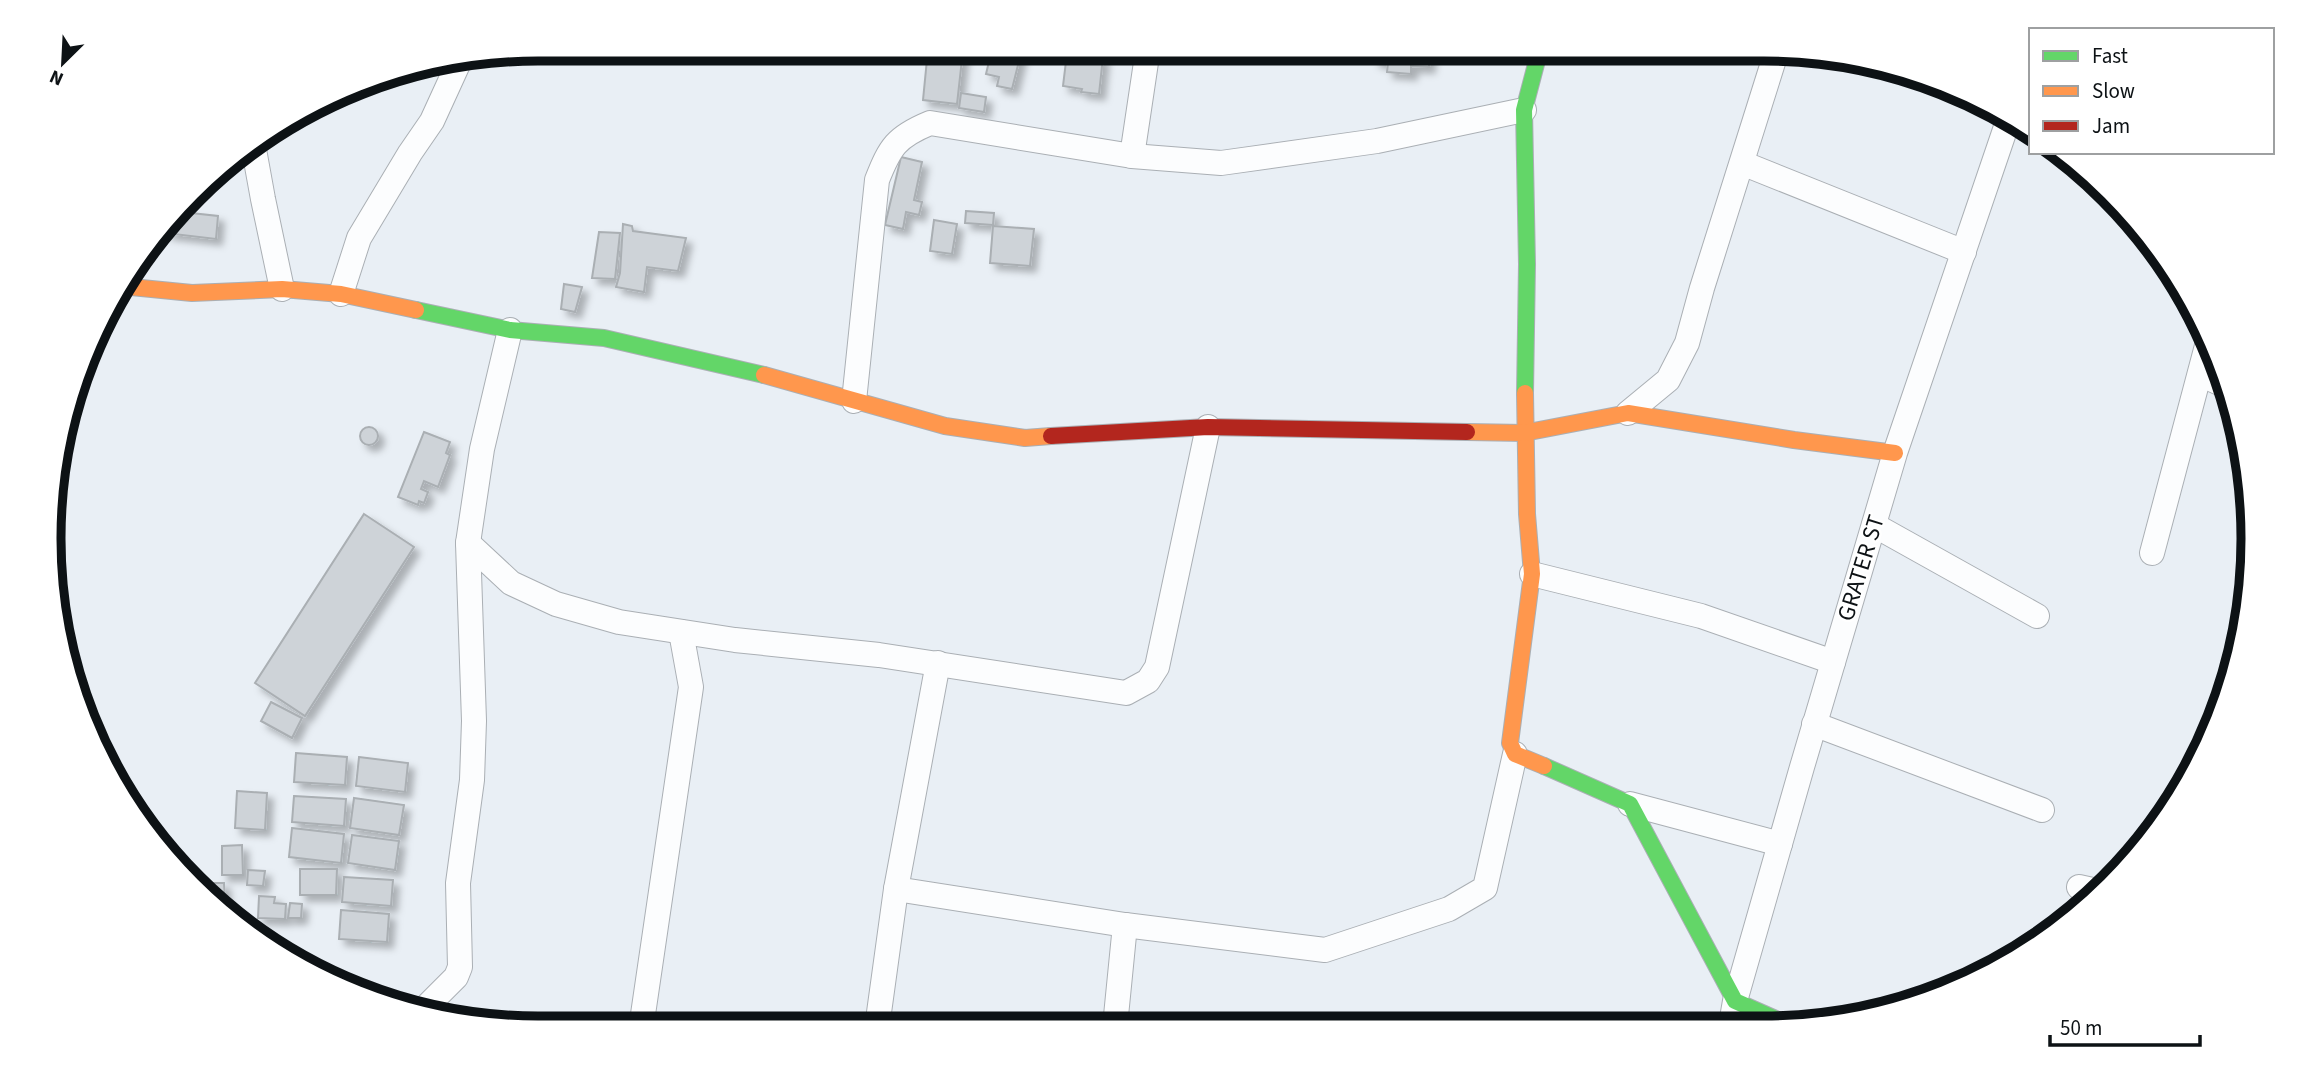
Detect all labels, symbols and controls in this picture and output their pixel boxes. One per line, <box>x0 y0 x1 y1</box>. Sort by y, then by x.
north arrow <box>28 28 98 98</box>
legend <box>2029 28 2274 154</box>
text: Fast <box>2092 41 2128 71</box>
text: N <box>45 62 68 92</box>
text: Slow <box>2092 76 2135 106</box>
text: Jam <box>2092 111 2130 141</box>
street label: GRATER ST <box>1828 511 1894 625</box>
scale bar <box>2050 1004 2200 1048</box>
text: 50 m <box>2060 1013 2102 1043</box>

